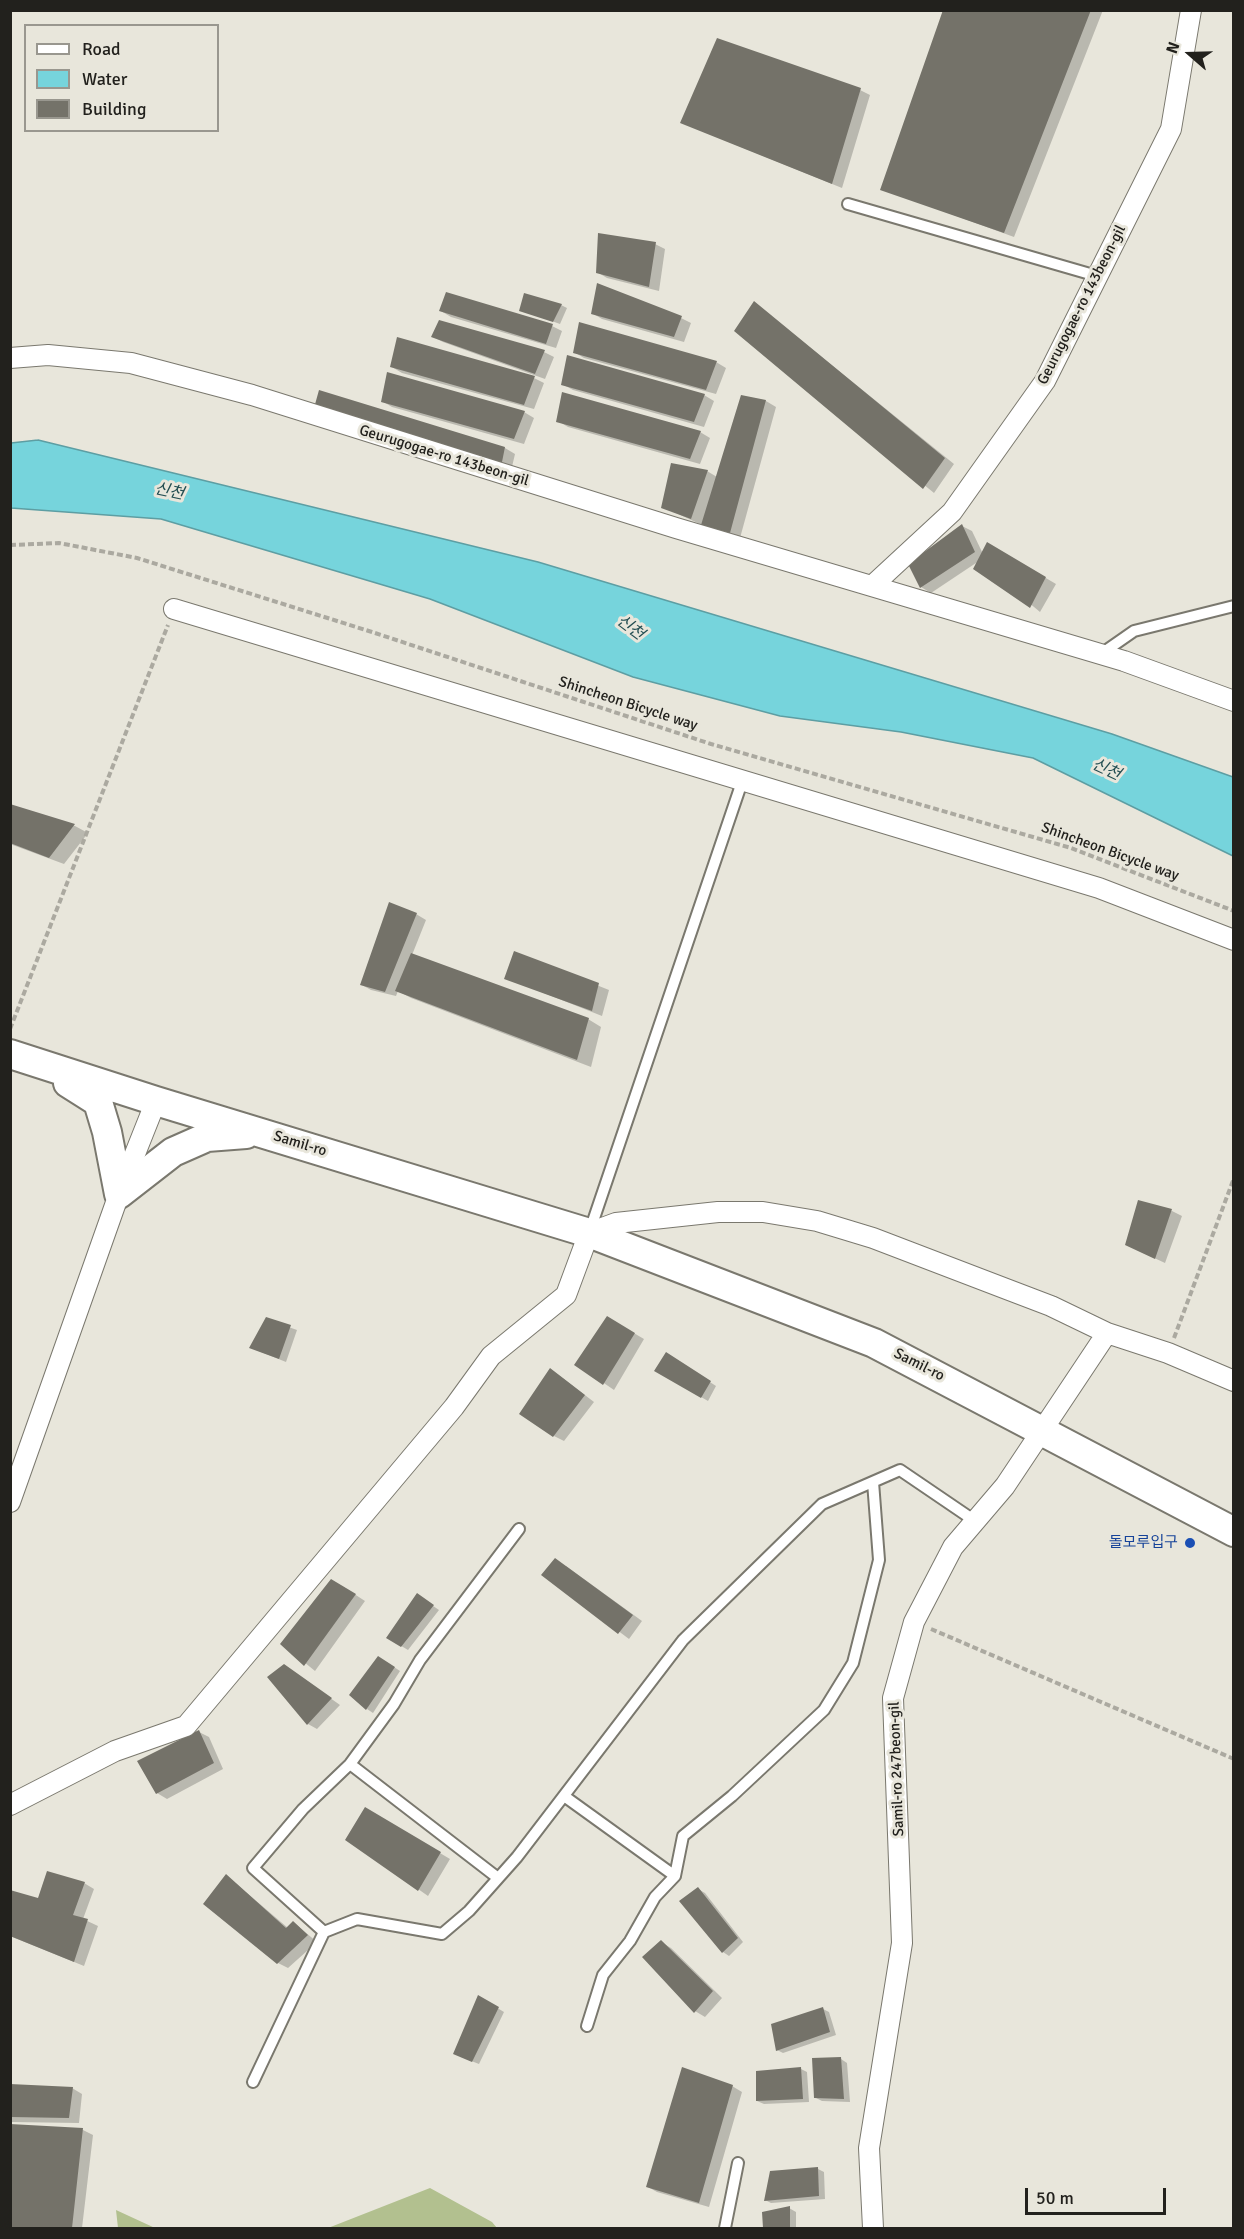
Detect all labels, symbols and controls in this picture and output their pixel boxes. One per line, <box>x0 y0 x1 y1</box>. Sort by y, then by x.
legend <box>24 24 219 132</box>
north arrow <box>1160 24 1220 84</box>
text: Road <box>82 38 121 60</box>
text: N <box>1162 39 1184 57</box>
text: Water <box>82 68 127 90</box>
text: Building <box>82 98 146 120</box>
street label: Geurugogae-ro 143beon-gil <box>1034 222 1130 388</box>
street label: Geurugogae-ro 143beon-gil <box>357 422 531 490</box>
water label: 신천 <box>153 480 185 504</box>
water label: 신천 <box>612 611 648 645</box>
street label: Shincheon Bicycle way <box>556 673 700 735</box>
water label: 신천 <box>1089 755 1123 785</box>
street label: Shincheon Bicycle way <box>1039 819 1181 885</box>
street label: Samil-ro <box>271 1127 329 1161</box>
street label: Samil-ro <box>891 1345 947 1385</box>
place label: 돌모루입구 <box>1109 1534 1178 1552</box>
marker: 돌모루입구 <box>1183 1536 1197 1550</box>
street label: Samil-ro 247beon-gil <box>886 1701 908 1837</box>
scale bar <box>1028 2176 1169 2214</box>
text: 50 m <box>1036 2187 1074 2209</box>

